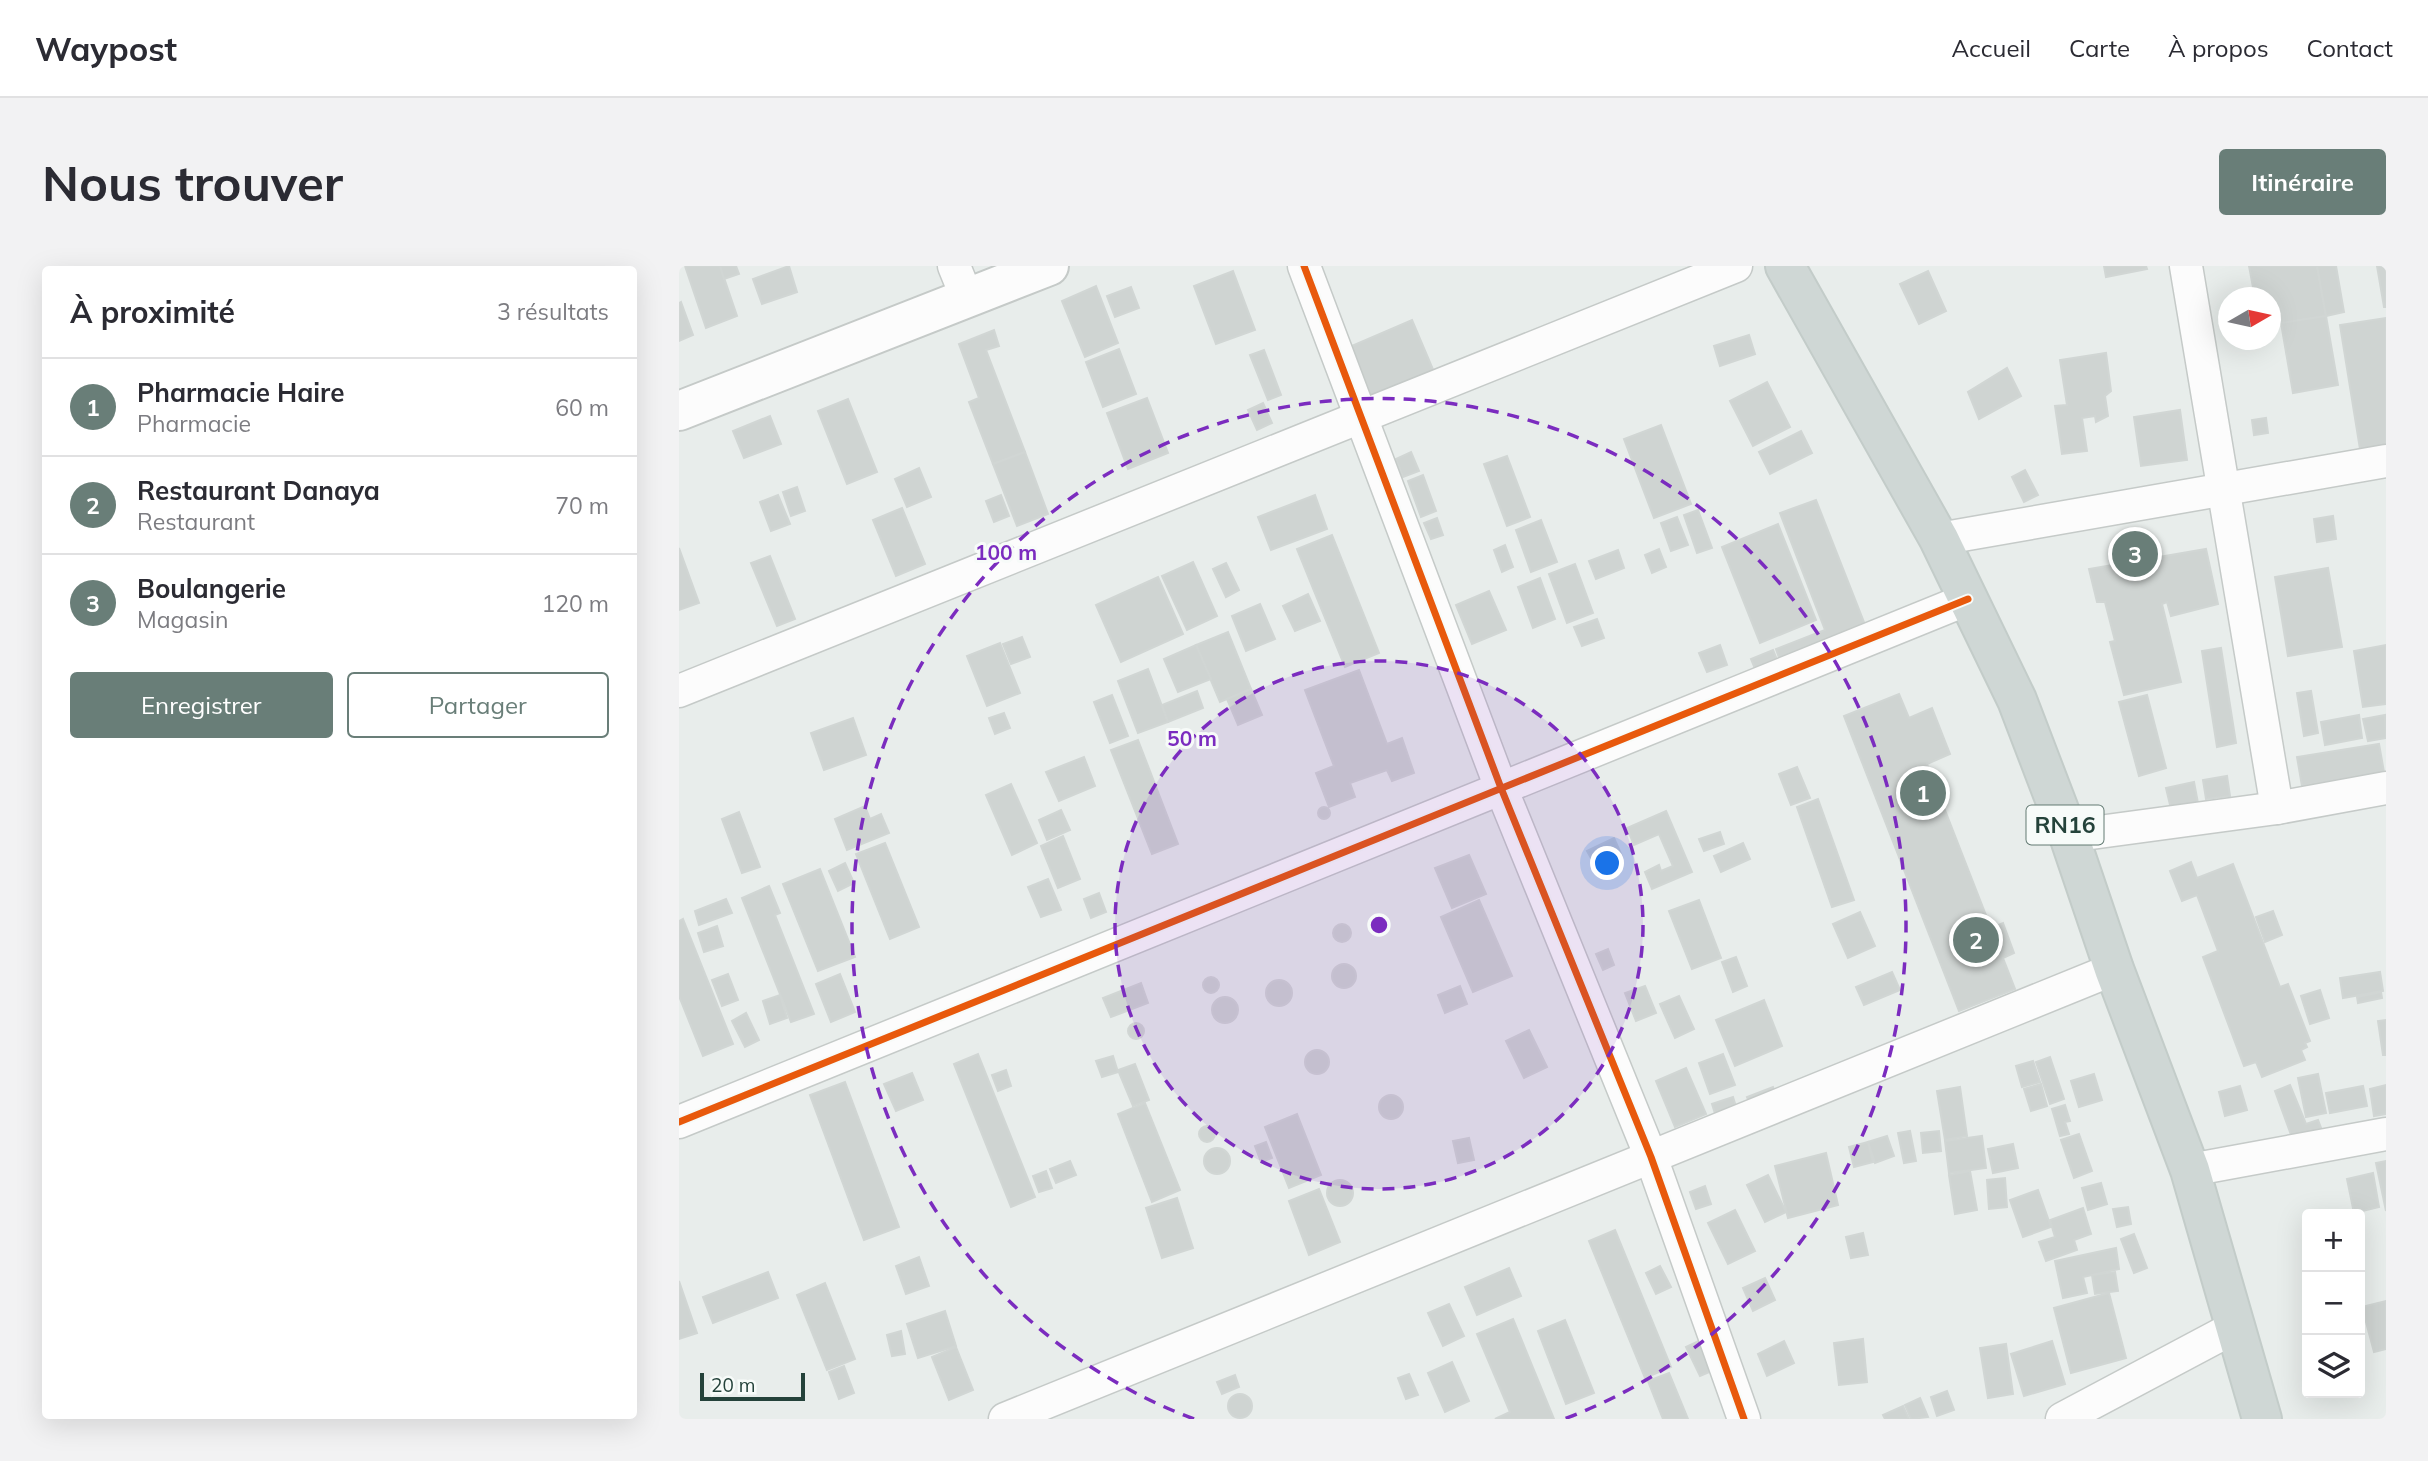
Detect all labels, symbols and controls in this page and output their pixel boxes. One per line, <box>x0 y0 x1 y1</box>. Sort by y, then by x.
text: Waypost <box>35 28 177 69</box>
text: Accueil <box>1952 33 2031 63</box>
text: Carte <box>2069 33 2130 63</box>
text: À propos <box>2168 33 2269 63</box>
text: Contact <box>2307 33 2393 63</box>
button: Itinéraire <box>2219 149 2386 215</box>
text: Nous trouver <box>42 152 343 213</box>
north arrow <box>2218 287 2281 350</box>
text: À proximité <box>70 293 235 331</box>
text: 3 résultats <box>497 297 609 326</box>
text: Pharmacie Haire <box>137 376 344 409</box>
text: 1 <box>86 393 100 422</box>
text: 60 m <box>555 393 609 422</box>
text: Pharmacie <box>137 409 251 438</box>
text: Restaurant Danaya <box>137 474 380 507</box>
text: 2 <box>86 491 100 520</box>
text: 70 m <box>555 491 609 520</box>
text: Restaurant <box>137 507 255 536</box>
pin: 3 <box>2112 528 2158 580</box>
text: 100 m <box>975 539 1037 565</box>
text: Boulangerie <box>137 572 286 605</box>
text: 3 <box>86 589 100 618</box>
text: 120 m <box>541 589 609 618</box>
text: Magasin <box>137 605 229 634</box>
button: Enregistrer <box>70 672 333 738</box>
button: Partager <box>347 672 609 738</box>
text: 50 m <box>1167 725 1217 751</box>
pin: 1 <box>1900 767 1946 819</box>
road number: RN16 <box>2027 806 2103 845</box>
your location <box>1590 846 1624 880</box>
centre of rings <box>1367 913 1391 937</box>
pin: 2 <box>1953 914 1999 966</box>
map controls <box>2302 1209 2365 1398</box>
button: + <box>2302 1209 2365 1272</box>
button: − <box>2302 1272 2365 1335</box>
button: layers <box>2302 1335 2365 1398</box>
scale bar <box>700 1370 805 1402</box>
text: 20 m <box>711 1373 755 1397</box>

